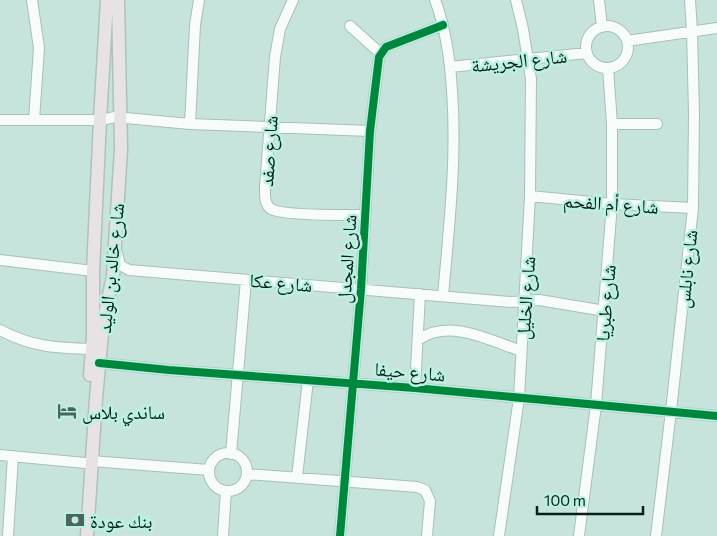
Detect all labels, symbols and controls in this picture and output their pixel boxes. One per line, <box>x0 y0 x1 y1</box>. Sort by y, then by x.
street label: شارع الجريشة <box>470 44 568 77</box>
street label: شارع صفد <box>254 115 283 187</box>
street label: شارع أم الفحم <box>562 188 660 221</box>
street label: شارع خالد بن الوليد <box>92 202 129 334</box>
street label: شارع المجدل <box>331 214 362 304</box>
street label: شارع نابلس <box>670 229 703 310</box>
street label: شارع الخليل <box>511 255 540 341</box>
street label: شارع طبريا <box>590 264 621 342</box>
street label: شارع عكا <box>249 268 313 297</box>
street label: شارع حيفا <box>374 356 446 387</box>
hotel icon: ساندي بلاس <box>56 400 78 422</box>
place label: ساندي بلاس <box>82 400 165 427</box>
scale bar <box>537 484 643 516</box>
text: 100 m <box>544 491 586 509</box>
bank icon: بنك عودة <box>64 509 86 531</box>
place label: بنك عودة <box>90 509 153 533</box>

